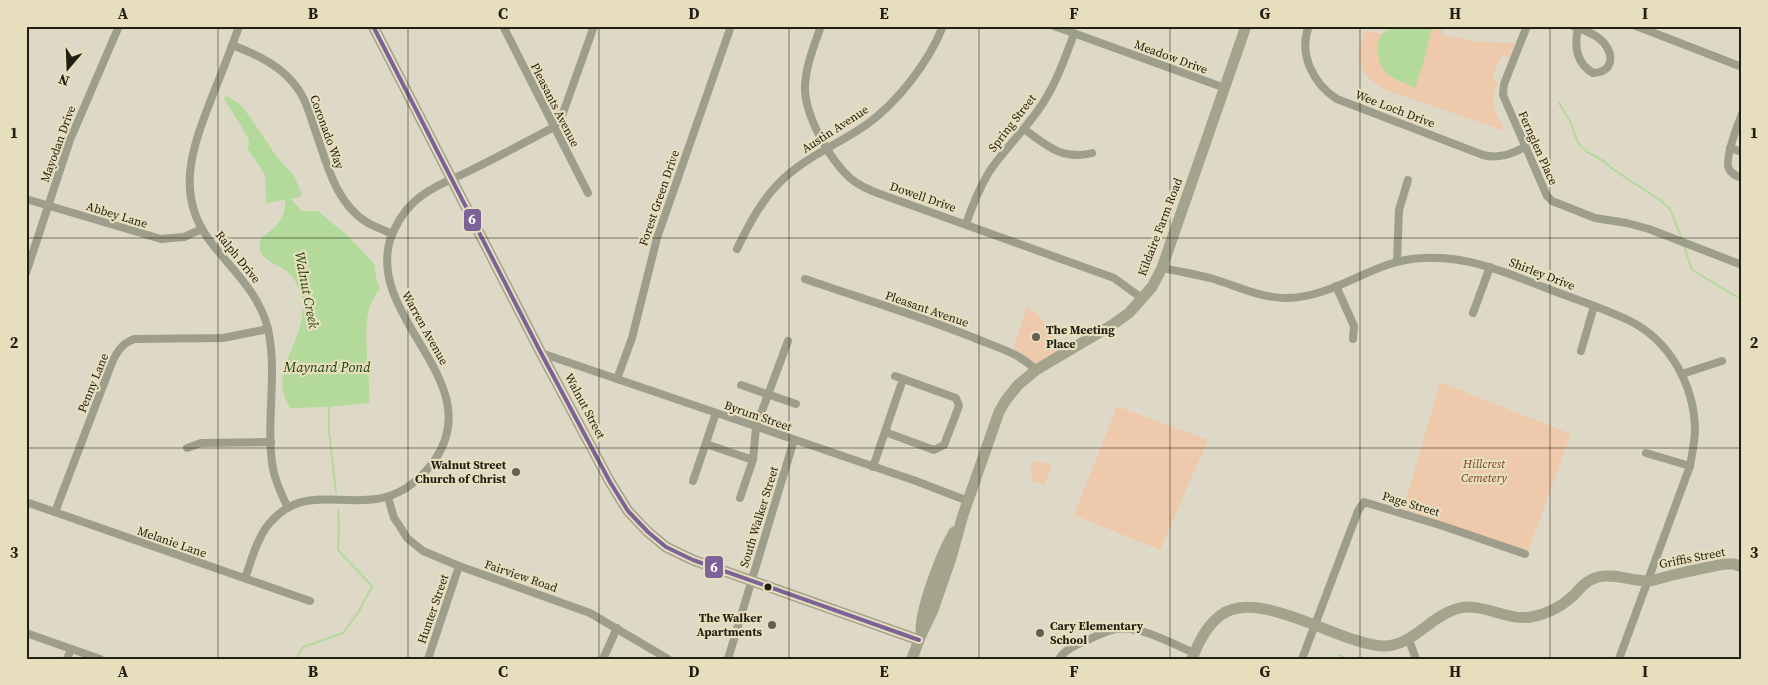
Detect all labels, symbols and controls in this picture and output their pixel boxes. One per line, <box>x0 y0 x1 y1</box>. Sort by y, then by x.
text: A <box>118 2 129 24</box>
text: B <box>308 2 319 24</box>
text: C <box>498 2 508 24</box>
text: D <box>688 2 700 24</box>
text: E <box>879 2 889 24</box>
text: F <box>1069 2 1079 24</box>
text: G <box>1260 2 1271 24</box>
text: H <box>1449 2 1461 24</box>
text: I <box>1642 2 1648 24</box>
street label: Meadow Drive <box>1132 36 1210 78</box>
north arrow <box>42 42 92 92</box>
street label: Pleasants Avenue <box>527 60 583 150</box>
text: N <box>56 69 72 91</box>
street label: Wee Loch Drive <box>1353 86 1437 132</box>
street label: Spring Street <box>984 91 1040 155</box>
street label: Coronado Way <box>306 93 348 172</box>
street label: Austin Avenue <box>798 101 872 157</box>
street label: Mayodan Drive <box>37 103 79 185</box>
street label: Fernglen Place <box>1515 108 1561 188</box>
text: 1 <box>10 121 18 143</box>
text: 1 <box>1750 121 1758 143</box>
street label: Forest Green Drive <box>635 148 683 248</box>
street label: Kildaire Farm Road <box>1134 176 1186 278</box>
street label: Dowell Drive <box>888 178 958 216</box>
street label: Abbey Lane <box>84 198 150 232</box>
line badge: 6 <box>463 208 482 232</box>
text: 6 <box>468 209 476 229</box>
street label: Ralph Drive <box>212 227 264 287</box>
water label: Walnut Creek <box>290 250 324 331</box>
street label: Shirley Drive <box>1507 254 1577 294</box>
street label: Pleasant Avenue <box>883 287 971 331</box>
street label: Warren Avenue <box>398 288 452 368</box>
place label: The Meeting Place <box>1046 322 1115 352</box>
text: 2 <box>10 331 19 353</box>
marker: The Meeting Place <box>1030 331 1042 343</box>
text: 2 <box>1750 331 1759 353</box>
street label: Penny Lane <box>74 351 112 415</box>
water label: Maynard Pond <box>282 357 371 377</box>
street label: Walnut Street <box>561 370 609 442</box>
street label: Byrum Street <box>722 397 794 435</box>
park label: Hillcrest Cemetery <box>1461 456 1507 486</box>
place label: Walnut Street Church of Christ <box>415 457 507 487</box>
street label: South Walker Street <box>736 464 782 569</box>
marker: Walnut Street Church of Christ <box>510 466 522 478</box>
street label: Page Street <box>1380 488 1442 520</box>
street label: Melanie Lane <box>135 523 209 561</box>
text: 3 <box>10 541 19 563</box>
text: 3 <box>1750 541 1759 563</box>
street label: Griffis Street <box>1658 544 1726 572</box>
line badge: 6 <box>704 555 724 579</box>
street label: Fairview Road <box>482 556 560 596</box>
text: 6 <box>710 557 718 577</box>
street label: Hunter Street <box>414 572 452 646</box>
unlabelled marker <box>763 582 773 592</box>
place label: The Walker Apartments <box>696 610 763 640</box>
place label: Cary Elementary School <box>1050 618 1144 648</box>
marker: The Walker Apartments <box>766 619 778 631</box>
marker: Cary Elementary School <box>1034 627 1046 639</box>
text: A <box>118 660 129 682</box>
text: B <box>308 660 319 682</box>
text: C <box>498 660 508 682</box>
text: D <box>688 660 700 682</box>
text: E <box>879 660 889 682</box>
text: F <box>1069 660 1079 682</box>
text: G <box>1260 660 1271 682</box>
text: H <box>1449 660 1461 682</box>
text: I <box>1642 660 1648 682</box>

